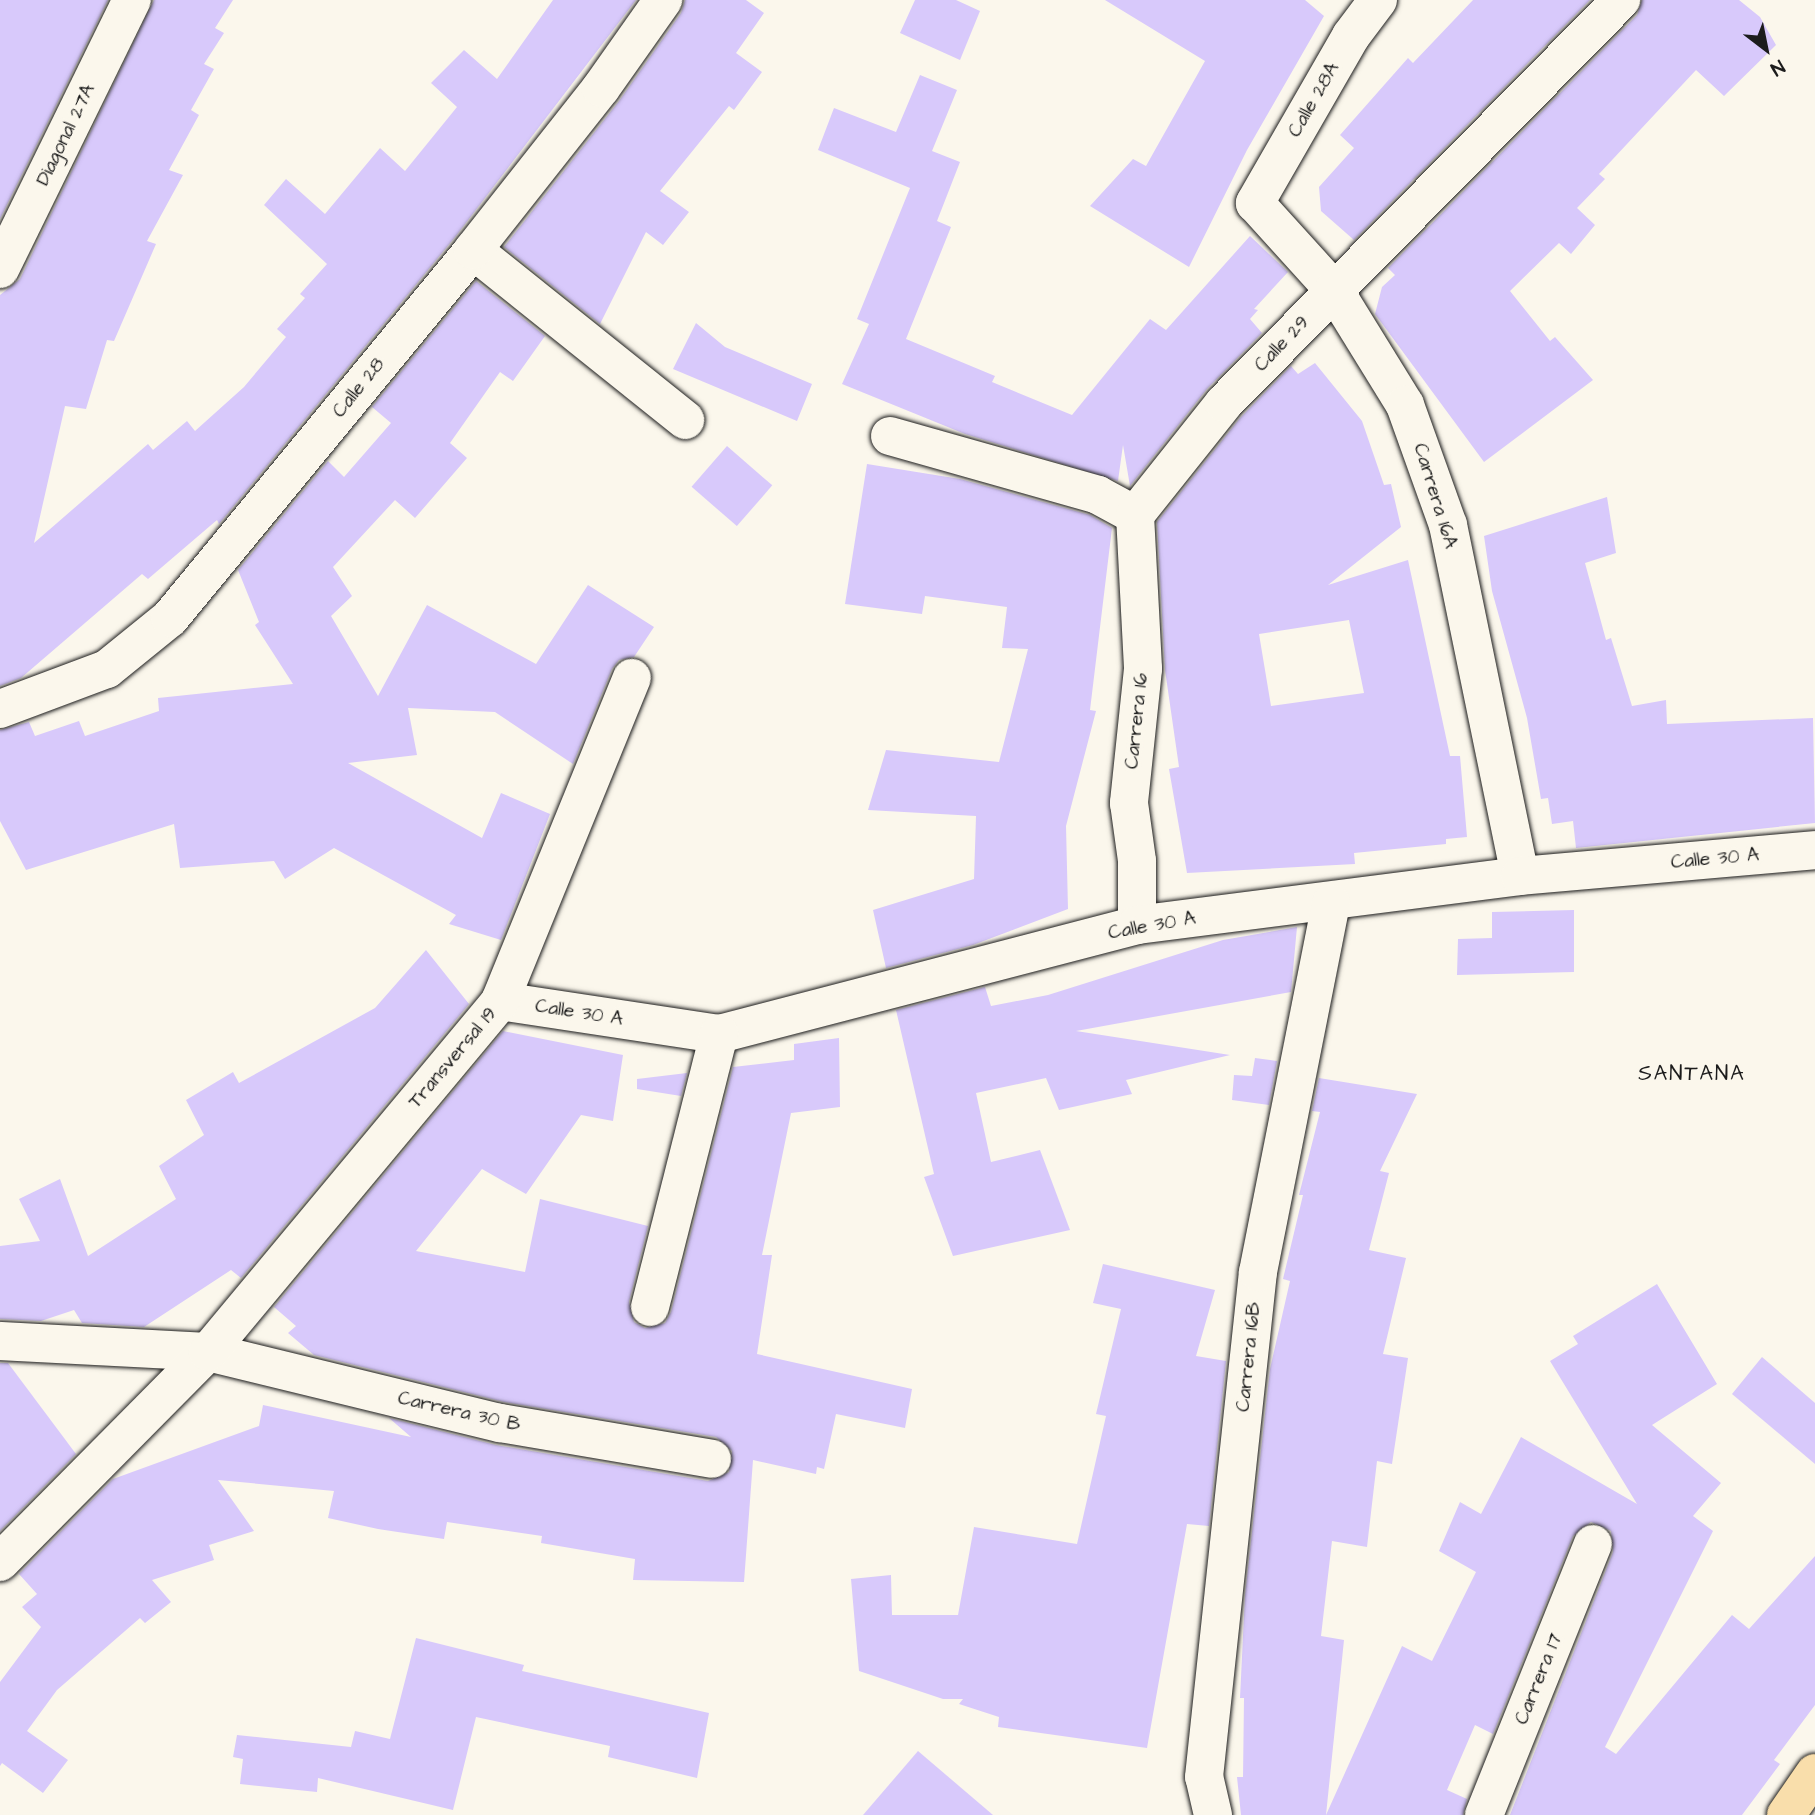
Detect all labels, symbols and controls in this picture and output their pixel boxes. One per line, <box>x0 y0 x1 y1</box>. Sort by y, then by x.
north arrow <box>1731 14 1801 84</box>
text: N <box>1765 53 1790 82</box>
street label: Calle 28A <box>1284 59 1344 141</box>
street label: Diagonal 27A <box>32 81 100 189</box>
street label: Calle 29 <box>1250 311 1314 377</box>
street label: Calle 28 <box>328 354 390 422</box>
street label: Carrera 16A <box>1408 441 1462 551</box>
street label: Carrera 16 <box>1121 672 1153 770</box>
street label: Calle 30 A <box>1670 844 1760 874</box>
street label: Calle 30 A <box>1106 907 1198 945</box>
street label: Calle 30 A <box>534 995 624 1031</box>
street label: Transversal 19 <box>404 1003 502 1113</box>
district label: SANTANA <box>1639 1061 1745 1087</box>
street label: Carrera 16B <box>1232 1301 1266 1413</box>
street label: Carrera 30 B <box>396 1387 522 1437</box>
street label: Carrera 17 <box>1510 1630 1568 1728</box>

